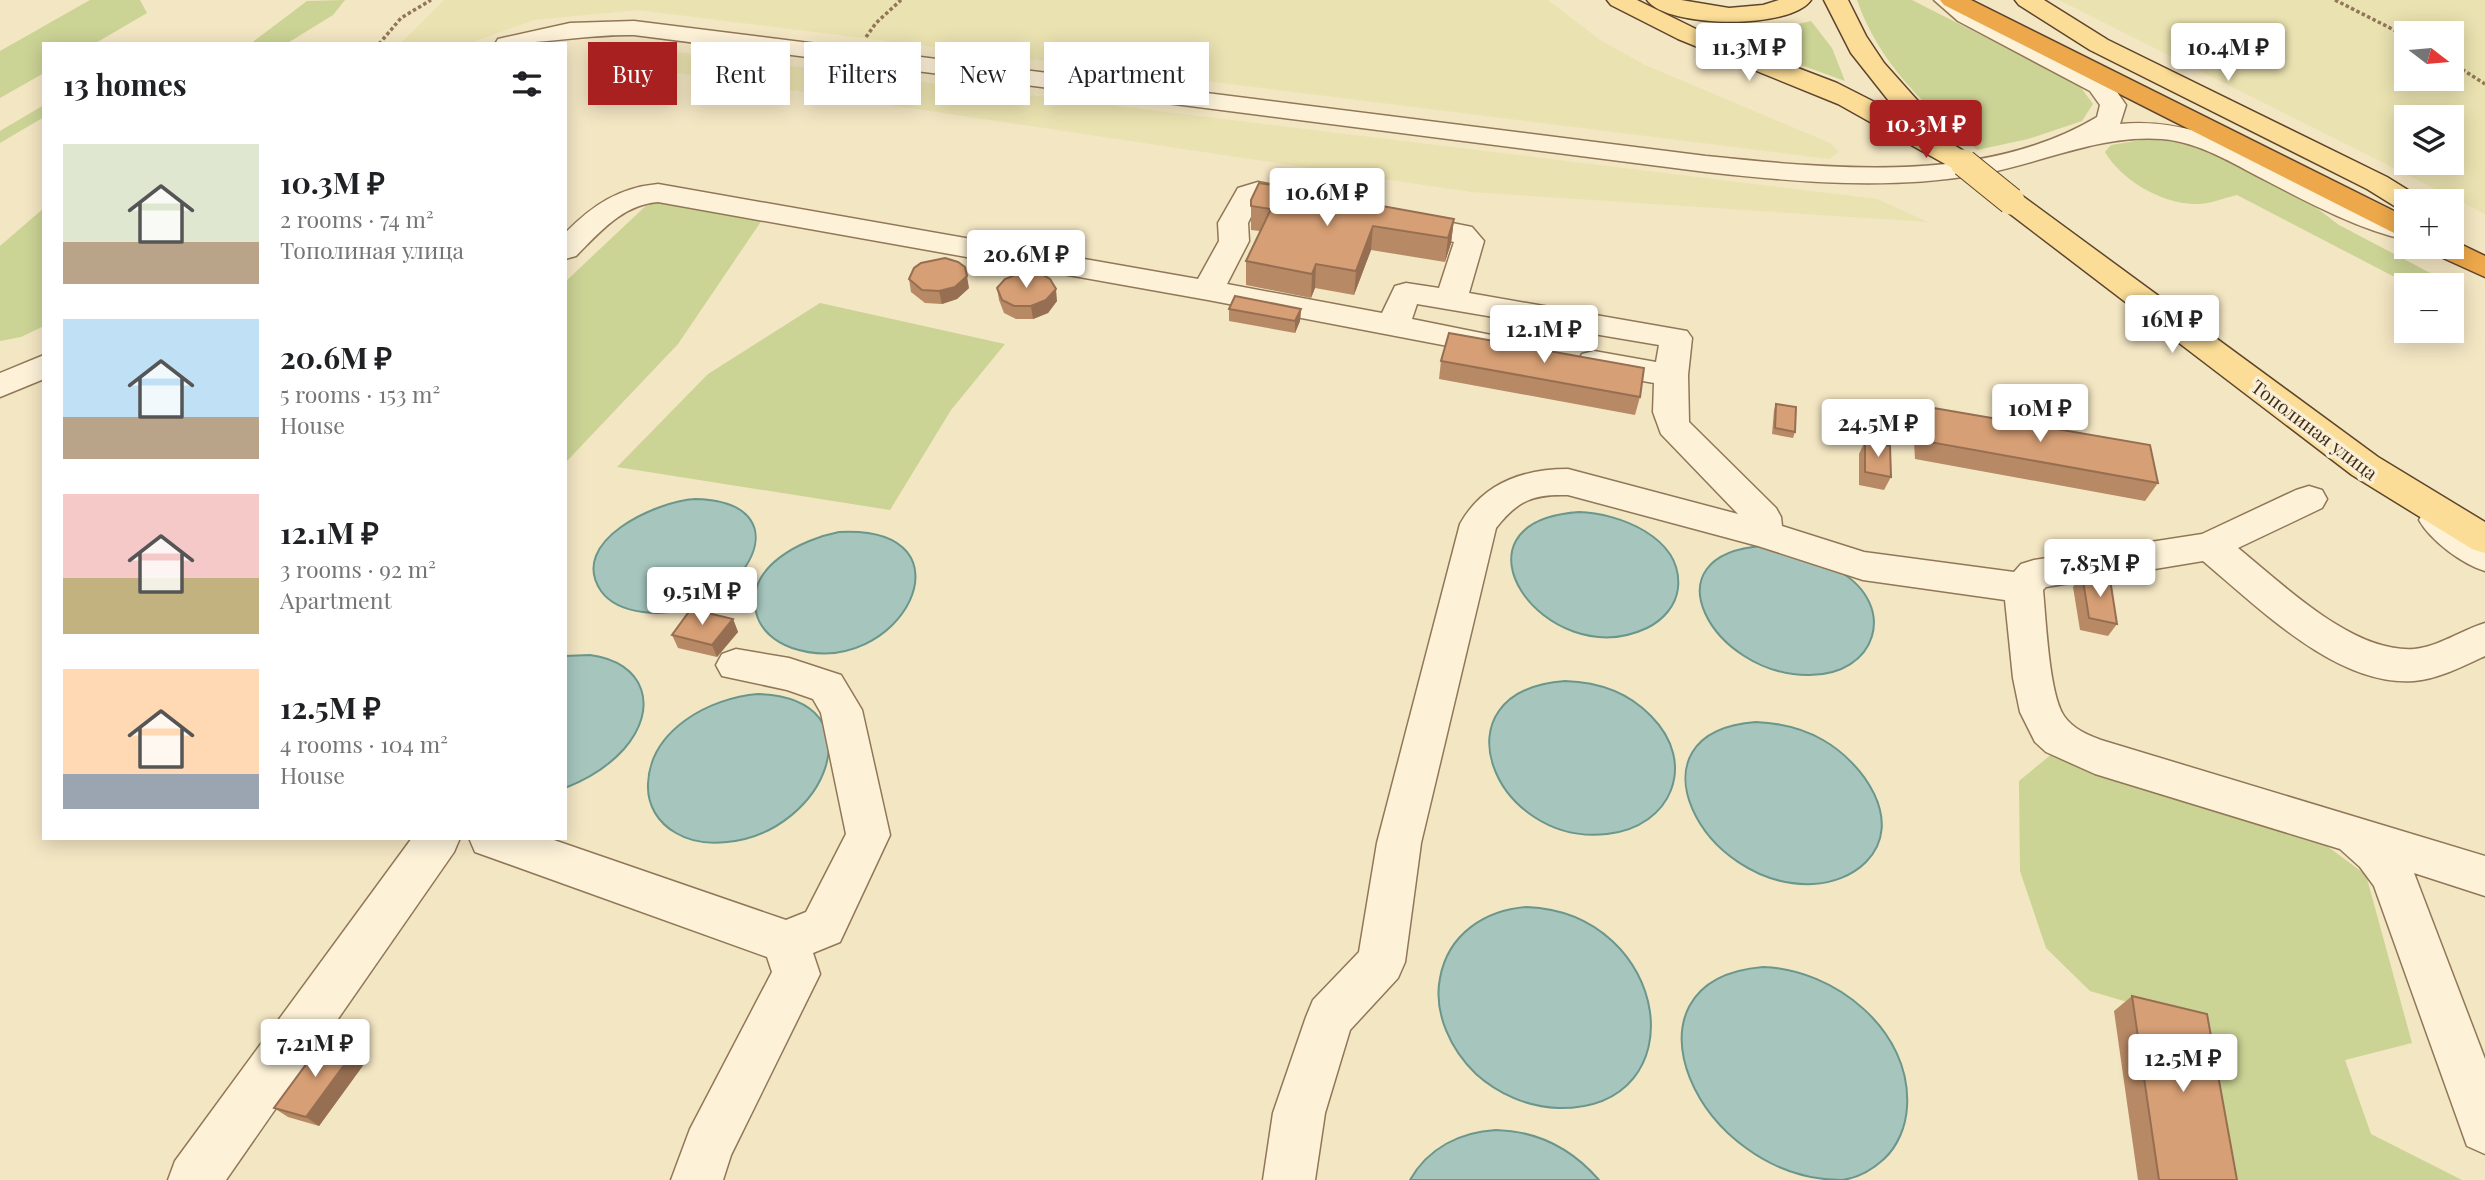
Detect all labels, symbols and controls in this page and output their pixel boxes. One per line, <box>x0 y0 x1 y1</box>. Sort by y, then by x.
north arrow <box>2394 21 2464 91</box>
map controls <box>2394 21 2464 343</box>
pin: 11.3M ₽ <box>1684 24 1814 83</box>
pin: 10.4M ₽ <box>2163 24 2293 83</box>
text: 11.3M ₽ <box>1712 30 1786 61</box>
text: 10.4M ₽ <box>2187 30 2269 61</box>
chip: Buy <box>588 42 677 105</box>
chip: Rent <box>691 42 790 105</box>
chip: Filters <box>804 42 921 105</box>
chip: New <box>935 42 1030 105</box>
chip: Apartment <box>1044 42 1209 105</box>
text: 13 homes <box>63 64 187 104</box>
icon: filters <box>508 65 546 103</box>
pin: 10.3M ₽ <box>1861 100 1991 160</box>
button: layers <box>2394 105 2464 175</box>
text: 10.3M ₽ <box>1886 107 1966 138</box>
text: 10.3M ₽ <box>280 162 385 202</box>
pin: 10.6M ₽ <box>1262 168 1392 228</box>
icon: home <box>119 172 203 256</box>
text: 10.6M ₽ <box>1286 175 1368 206</box>
button: + <box>2394 189 2464 259</box>
text: 2 rooms · 74 m² <box>280 203 434 234</box>
pin: 20.6M ₽ <box>961 230 1091 290</box>
text: Тополиная улица <box>280 234 464 265</box>
text: 20.6M ₽ <box>983 237 1069 268</box>
button: − <box>2394 273 2464 343</box>
pin: 16M ₽ <box>2123 296 2221 355</box>
text: 16M ₽ <box>2141 302 2203 333</box>
pin: 12.1M ₽ <box>1479 306 1609 365</box>
text: 12.1M ₽ <box>1506 312 1582 343</box>
text: 20.6M ₽ <box>280 337 392 377</box>
icon: home <box>119 347 203 431</box>
street label: Тополиная улица <box>2246 373 2384 485</box>
text: 5 rooms · 153 m² <box>280 378 440 409</box>
pin: 10M ₽ <box>1991 384 2089 444</box>
text: 10M ₽ <box>2008 391 2072 422</box>
pin: 24.5M ₽ <box>1813 400 1943 459</box>
text: 24.5M ₽ <box>1838 406 1918 437</box>
text: House <box>280 409 345 440</box>
text: 12.1M ₽ <box>280 512 379 552</box>
icon: home <box>119 522 203 606</box>
pin: 7.85M ₽ <box>2035 540 2165 599</box>
text: 7.85M ₽ <box>2060 546 2140 577</box>
text: 3 rooms · 92 m² <box>280 553 436 584</box>
pin: 9.51M ₽ <box>637 568 767 627</box>
text: 9.51M ₽ <box>663 574 741 605</box>
text: Apartment <box>280 584 392 615</box>
text: 12.5M ₽ <box>280 687 381 727</box>
icon: home <box>119 697 203 781</box>
text: 4 rooms · 104 m² <box>280 728 448 759</box>
text: House <box>280 759 345 790</box>
pin: 7.21M ₽ <box>250 1020 380 1079</box>
text: 7.21M ₽ <box>277 1026 353 1057</box>
pin: 12.5M ₽ <box>2118 1034 2248 1094</box>
text: 12.5M ₽ <box>2144 1041 2222 1072</box>

